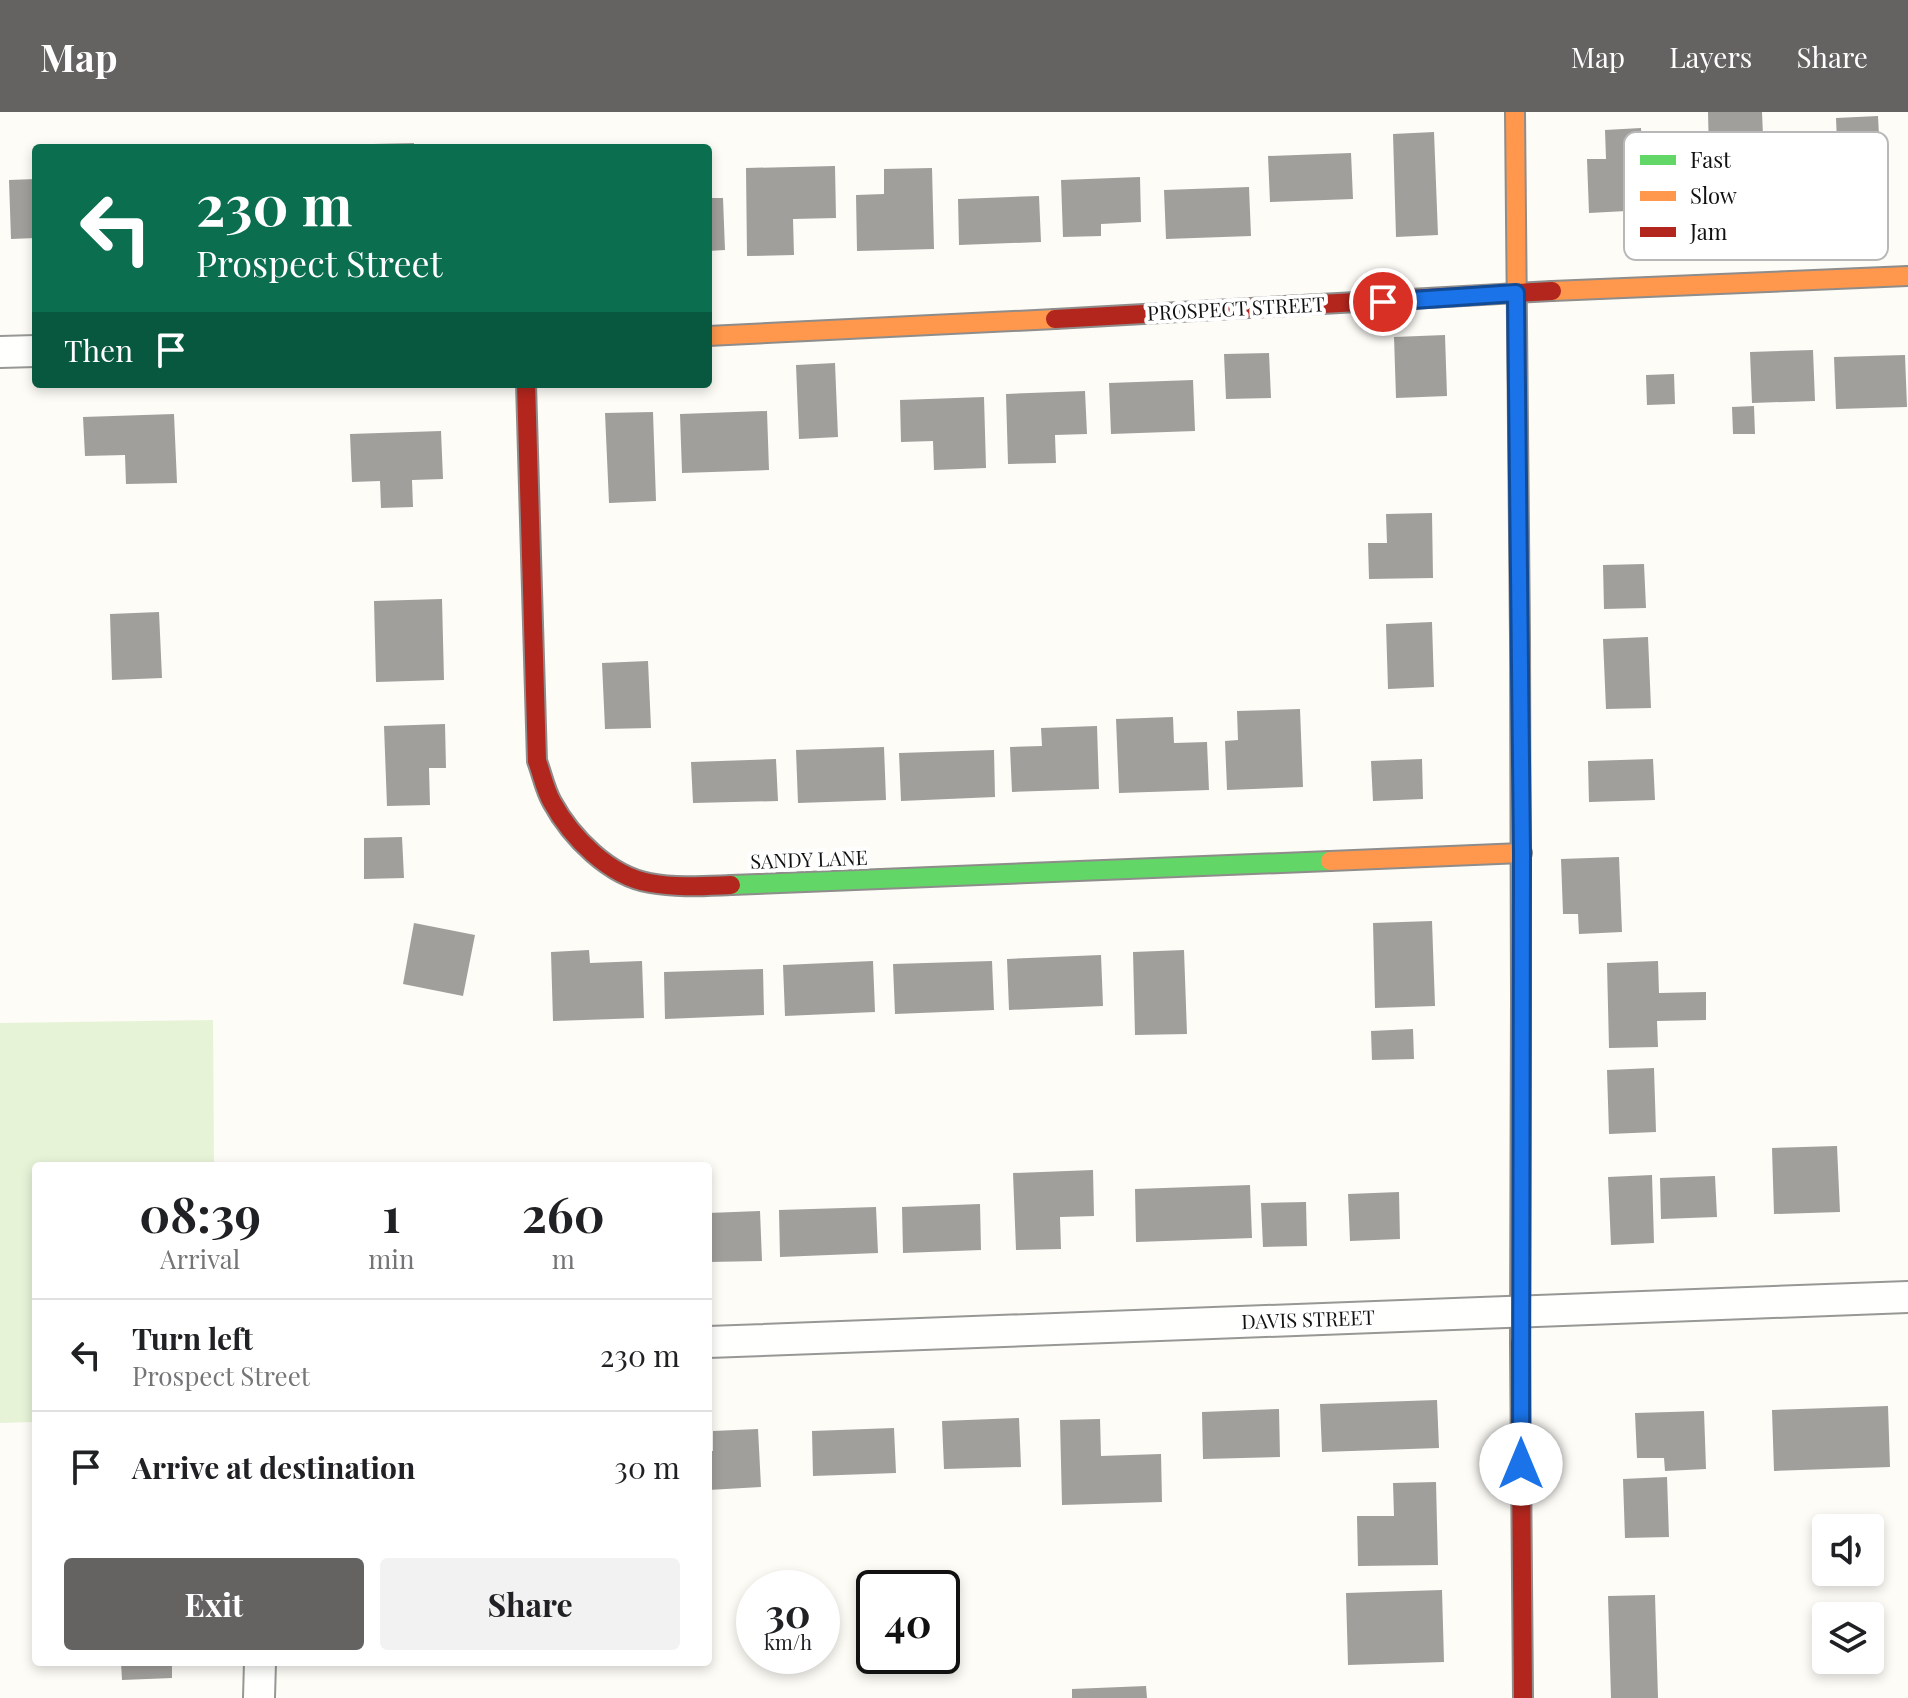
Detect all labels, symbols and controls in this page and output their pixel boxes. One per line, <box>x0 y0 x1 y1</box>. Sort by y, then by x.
text: Map <box>40 31 117 82</box>
text: Map <box>1571 38 1625 75</box>
text: Layers <box>1669 38 1752 75</box>
text: Share <box>1796 38 1868 75</box>
legend <box>1624 132 1888 260</box>
text: Fast <box>1690 144 1732 174</box>
text: 230 m <box>196 166 352 241</box>
icon: left <box>64 176 168 280</box>
text: Slow <box>1690 180 1737 210</box>
text: Jam <box>1689 216 1728 246</box>
text: Prospect Street <box>196 238 443 286</box>
pin <box>1349 268 1417 336</box>
icon: arrive <box>1361 280 1405 324</box>
street label: PROSPECT STREET <box>1146 289 1325 326</box>
icon: arrive <box>149 328 193 372</box>
text: Then <box>64 330 133 370</box>
street label: SANDY LANE <box>750 843 868 874</box>
text: 08:39 <box>139 1181 261 1245</box>
text: 1 <box>382 1181 401 1245</box>
text: 260 <box>522 1181 605 1245</box>
text: Arrival <box>160 1241 240 1276</box>
text: min <box>368 1241 414 1276</box>
text: m <box>552 1241 575 1276</box>
street label: DAVIS STREET <box>1241 1303 1375 1334</box>
text: Turn left <box>132 1318 253 1358</box>
icon: left <box>64 1333 108 1377</box>
text: 230 m <box>600 1335 680 1375</box>
text: Prospect Street <box>132 1358 310 1393</box>
position arrow <box>1479 1422 1563 1506</box>
icon: arrive <box>64 1445 108 1489</box>
text: Arrive at destination <box>132 1447 415 1487</box>
text: 30 m <box>614 1447 680 1487</box>
map controls <box>1812 1514 1884 1674</box>
button: sound <box>1812 1514 1884 1586</box>
button: Exit <box>64 1558 364 1650</box>
button: Share <box>380 1558 680 1650</box>
speed limit sign: 40 <box>856 1570 960 1674</box>
text: 30 <box>765 1585 811 1638</box>
button: layers <box>1812 1602 1884 1674</box>
text: km/h <box>764 1628 812 1655</box>

